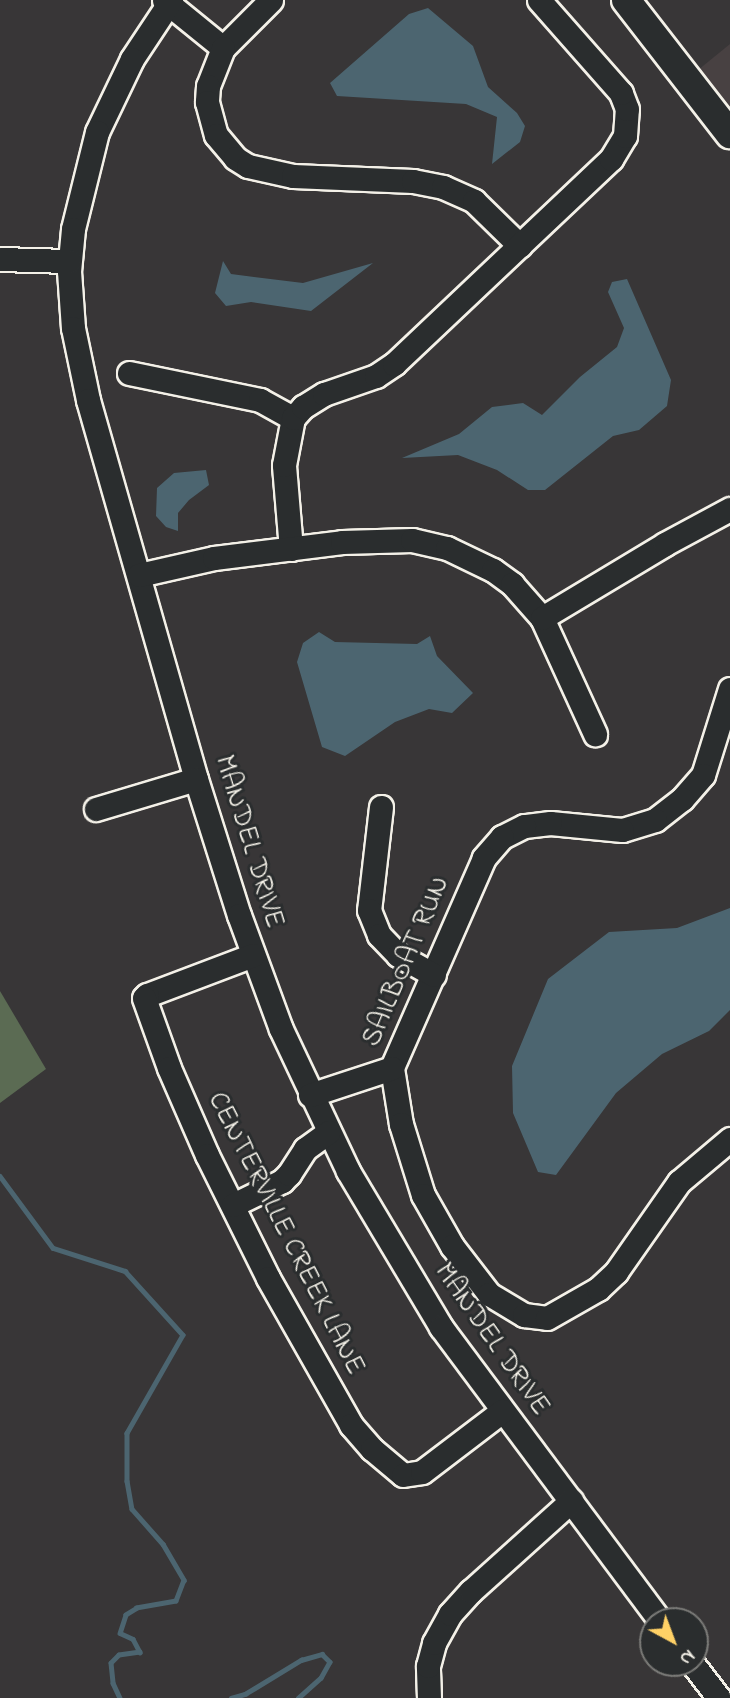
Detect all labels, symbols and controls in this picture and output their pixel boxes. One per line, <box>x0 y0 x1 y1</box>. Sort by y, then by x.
street label: MANDEL DRIVE <box>206 751 290 933</box>
street label: SAILBOAT RUN <box>356 872 458 1052</box>
street label: CENTERVILLE CREEK LANE <box>199 1087 371 1381</box>
street label: MANDEL DRIVE <box>426 1257 556 1423</box>
north arrow <box>639 1607 709 1677</box>
text: N <box>673 1642 700 1671</box>

